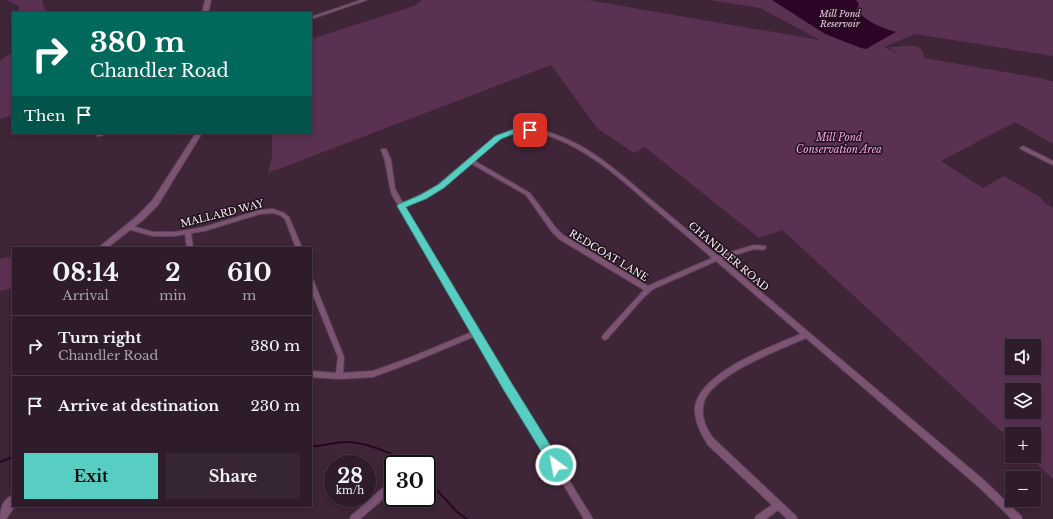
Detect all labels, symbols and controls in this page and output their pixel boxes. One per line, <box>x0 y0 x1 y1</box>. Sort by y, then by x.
water label: Mill Pond Reservoir <box>818 8 861 29</box>
text: 380 m <box>90 25 185 60</box>
icon: right <box>24 28 76 80</box>
text: Chandler Road <box>90 60 229 82</box>
icon: arrive <box>73 104 95 126</box>
text: Then <box>24 106 65 125</box>
pin <box>513 113 547 147</box>
icon: arrive <box>519 119 541 141</box>
park label: Mill Pond Conservation Area <box>796 131 882 156</box>
street label: MALLARD WAY <box>179 197 266 230</box>
street label: CHANDLER ROAD <box>686 219 772 294</box>
street label: REDCOAT LANE <box>567 227 651 284</box>
text: 08:14 <box>52 258 119 287</box>
text: 2 <box>165 258 181 287</box>
text: 610 <box>227 258 272 287</box>
text: Arrival <box>63 287 109 304</box>
text: min <box>159 287 187 304</box>
text: m <box>242 287 256 304</box>
text: Turn right <box>58 328 141 347</box>
icon: right <box>24 335 46 357</box>
text: 380 m <box>251 336 300 355</box>
map controls <box>1005 339 1041 507</box>
button: sound <box>1005 339 1041 375</box>
text: Chandler Road <box>58 347 158 364</box>
button: layers <box>1005 383 1041 419</box>
icon: arrive <box>24 395 46 417</box>
text: Arrive at destination <box>58 396 219 415</box>
text: 230 m <box>250 396 300 415</box>
button: + <box>1005 427 1041 463</box>
position arrow <box>535 444 577 486</box>
button: Exit <box>24 453 158 499</box>
button: Share <box>166 453 300 499</box>
speed limit sign: 30 <box>384 455 436 507</box>
text: 28 <box>337 464 363 488</box>
button: − <box>1005 471 1041 507</box>
text: km/h <box>336 484 364 497</box>

